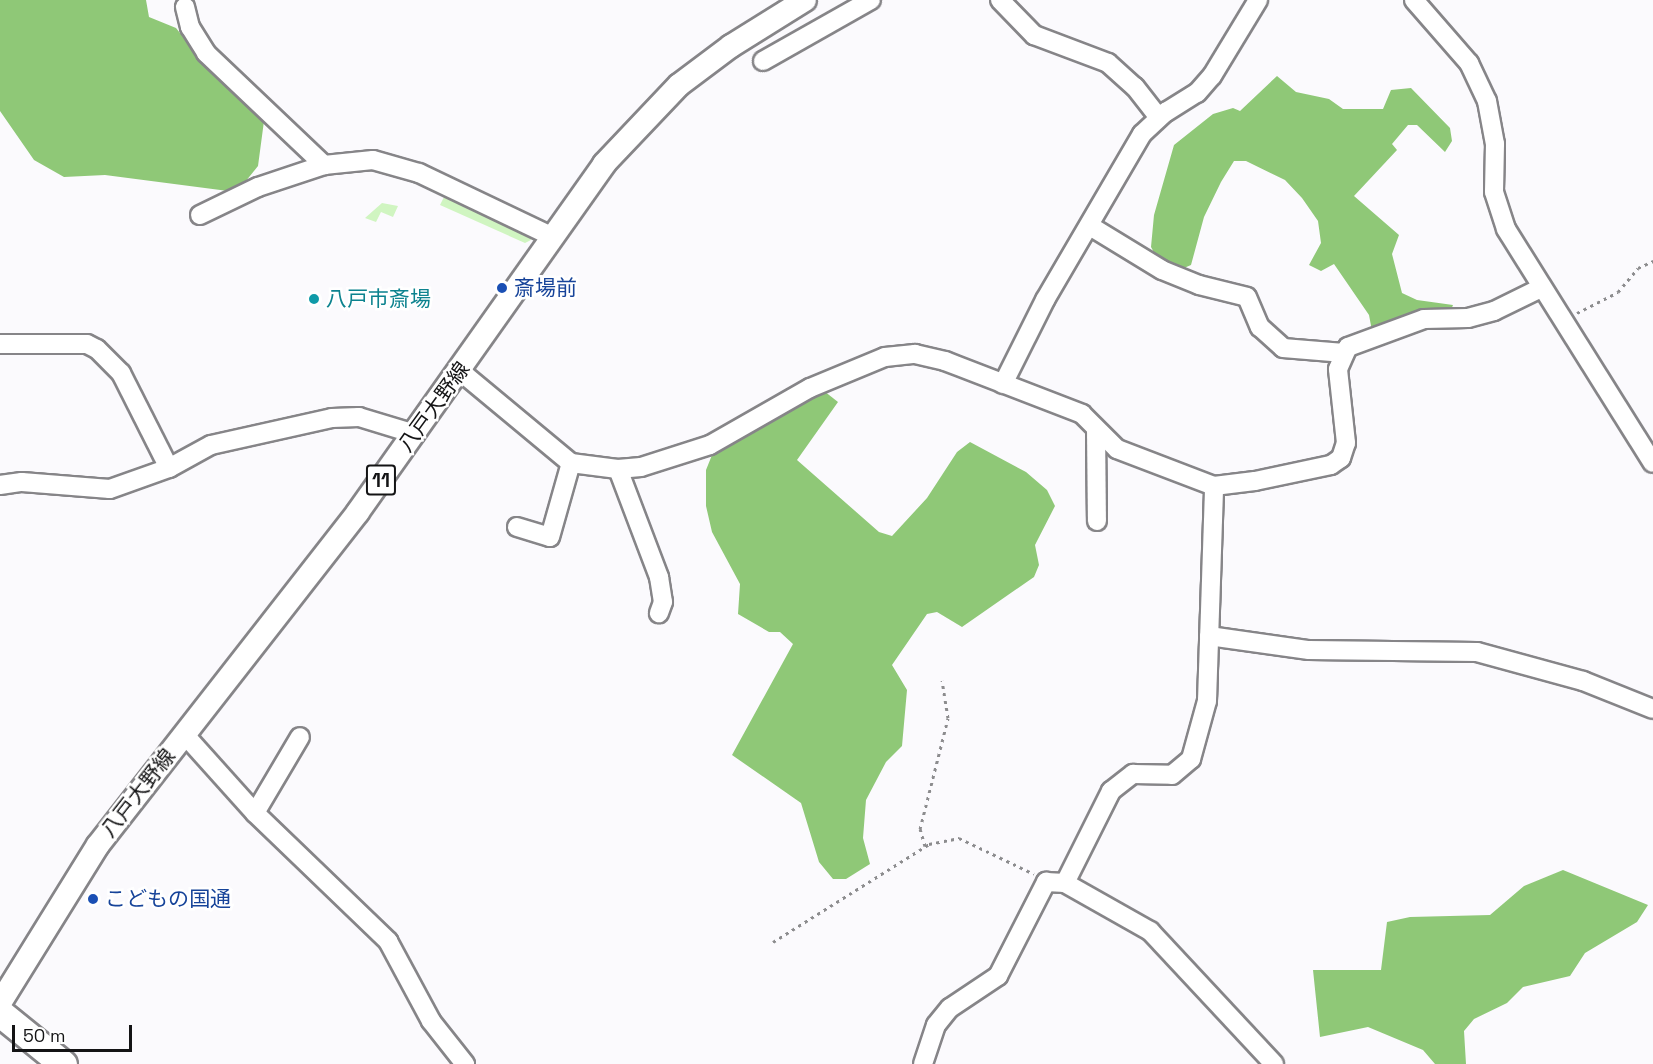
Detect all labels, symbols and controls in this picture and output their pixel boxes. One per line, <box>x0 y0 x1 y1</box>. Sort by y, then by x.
place label: 斎場前 <box>514 275 577 301</box>
marker: 斎場前 <box>495 281 509 295</box>
place label: 八戸市斎場 <box>326 286 431 312</box>
marker: 八戸市斎場 <box>307 292 321 306</box>
street label: 八戸大野線 <box>393 357 475 457</box>
road number: 11 <box>364 463 398 497</box>
street label: 八戸大野線 <box>96 744 180 842</box>
place label: こどもの国通 <box>105 886 231 912</box>
marker: こどもの国通 <box>86 892 100 906</box>
scale bar <box>15 1013 135 1051</box>
text: 50 m <box>23 1024 65 1047</box>

